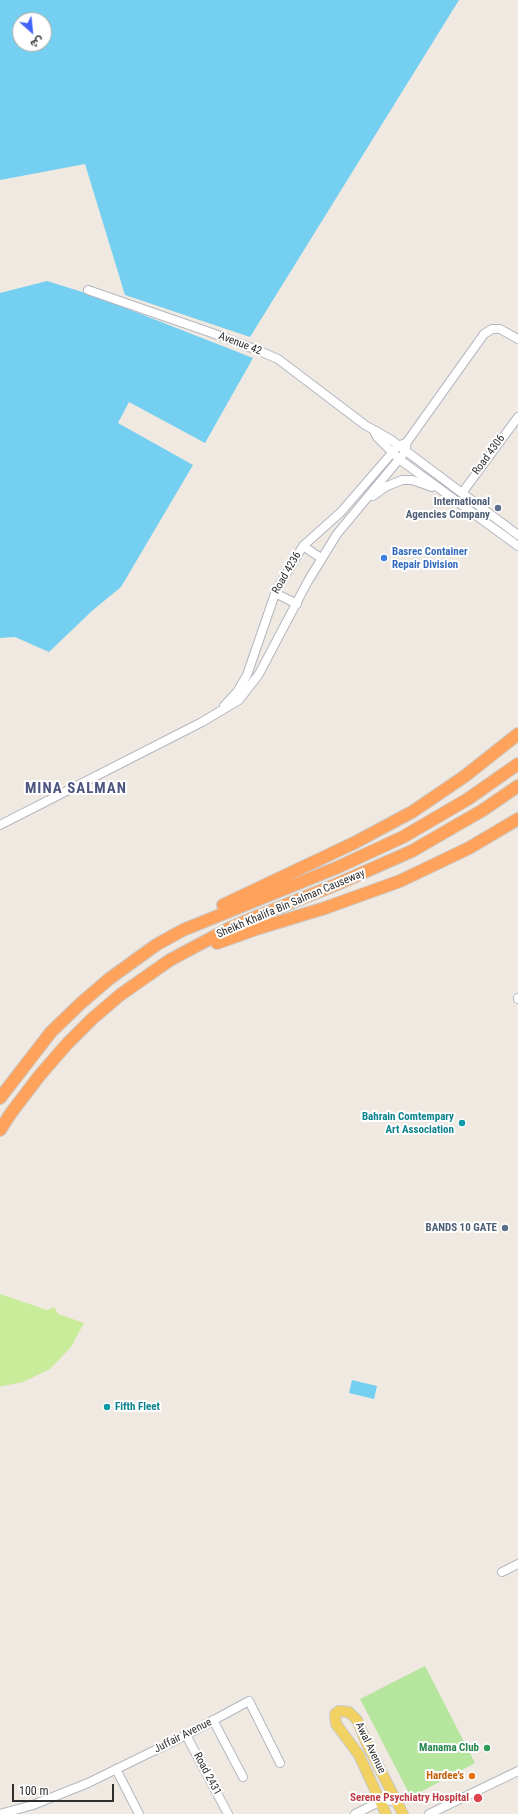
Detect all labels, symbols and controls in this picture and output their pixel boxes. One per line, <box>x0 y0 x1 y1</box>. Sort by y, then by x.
north arrow <box>12 12 52 52</box>
text: ش <box>28 33 46 51</box>
street label: Avenue 42 <box>217 330 263 358</box>
street label: Road 4306 <box>470 432 508 478</box>
place label: International Agencies Company <box>406 495 490 521</box>
marker: International Agencies Company <box>493 503 503 513</box>
place label: Basrec Container Repair Division <box>392 545 468 571</box>
street label: Road 4236 <box>270 550 304 596</box>
marker: Basrec Container Repair Division <box>379 553 389 563</box>
district label: MINA SALMAN <box>25 780 127 798</box>
street label: Sheikh Khalifa Bin Salman Causeway <box>215 867 367 941</box>
place label: Bahrain Comtempary Art Association <box>362 1110 454 1136</box>
marker: Bahrain Comtempary Art Association <box>457 1118 467 1128</box>
place label: BANDS 10 GATE <box>425 1221 497 1235</box>
marker: BANDS 10 GATE <box>500 1223 510 1233</box>
place label: Fifth Fleet <box>115 1400 160 1414</box>
marker: Fifth Fleet <box>102 1402 112 1412</box>
street label: Juffair Avenue <box>152 1716 214 1756</box>
street label: Awal Avenue <box>352 1720 388 1776</box>
place label: Manama Club <box>419 1741 479 1755</box>
marker: Manama Club <box>482 1743 492 1753</box>
street label: Road 2431 <box>190 1750 224 1798</box>
place label: Hardee's <box>426 1769 464 1783</box>
marker: Hardee's <box>467 1771 477 1781</box>
scale bar <box>14 1776 116 1802</box>
text: 100 m <box>19 1784 49 1798</box>
place label: Serene Psychiatry Hospital <box>350 1791 469 1805</box>
marker: Serene Psychiatry Hospital <box>472 1792 484 1804</box>

